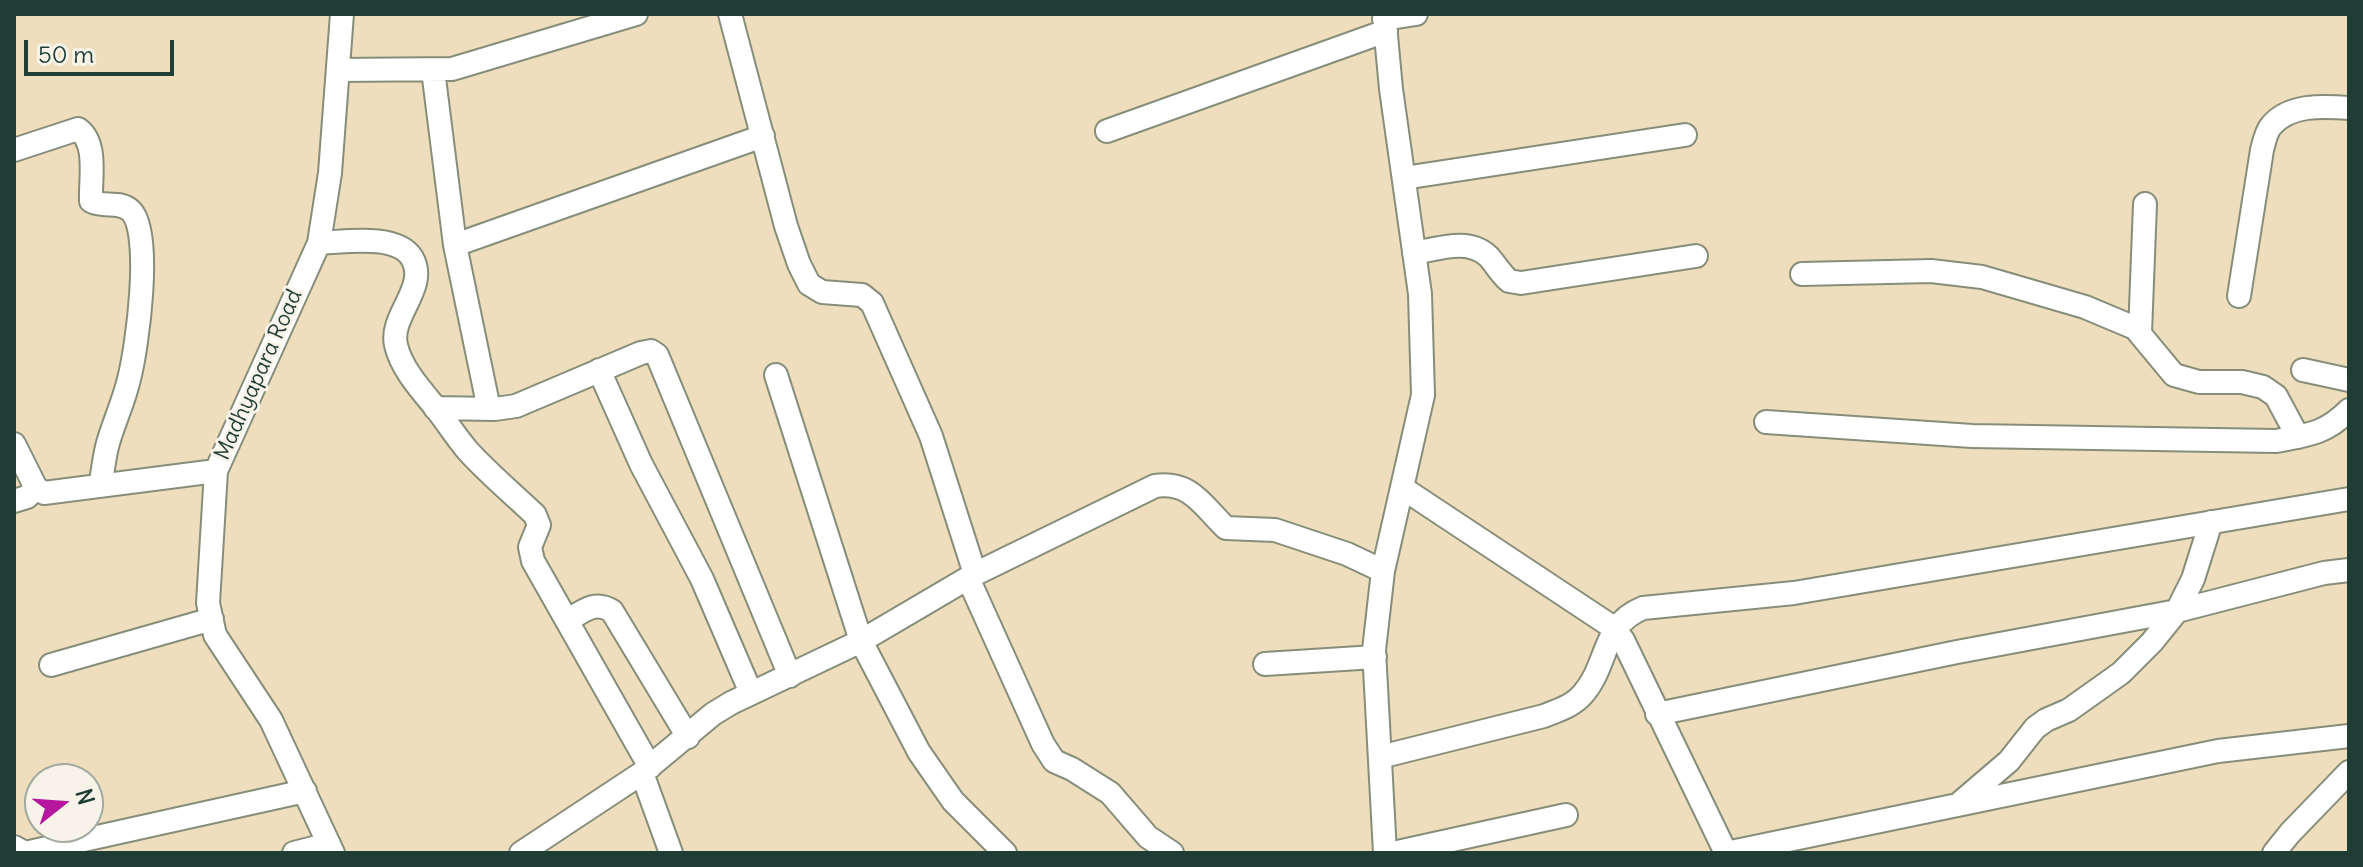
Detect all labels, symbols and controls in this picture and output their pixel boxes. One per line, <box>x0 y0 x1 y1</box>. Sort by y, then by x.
scale bar <box>28 24 178 74</box>
text: 50 m <box>38 39 94 69</box>
street label: Madhyapara Road <box>210 286 308 464</box>
north arrow <box>24 763 104 843</box>
text: N <box>69 785 101 808</box>

